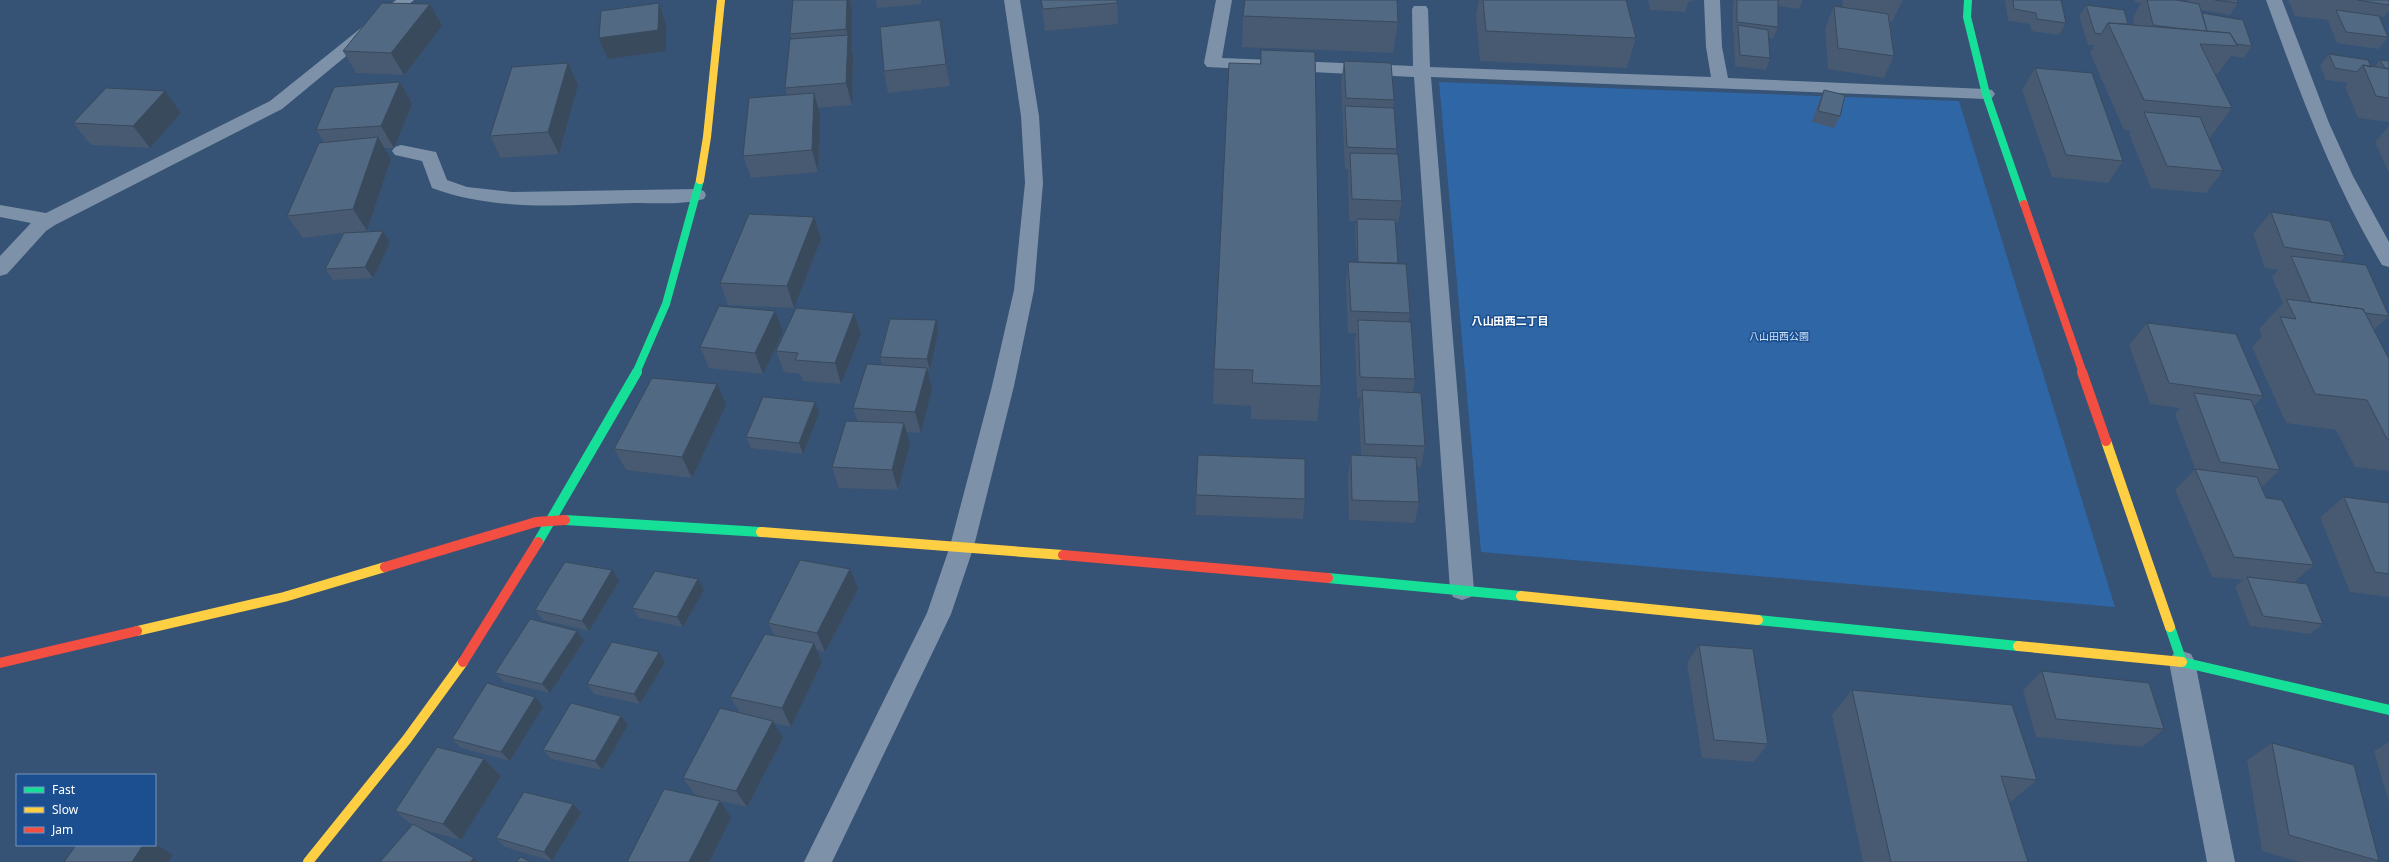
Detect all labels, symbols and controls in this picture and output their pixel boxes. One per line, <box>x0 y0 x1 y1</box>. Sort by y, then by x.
district label: 八山田西二丁目 <box>1472 313 1549 328</box>
park label: 八山田西公園 <box>1749 329 1809 343</box>
legend <box>16 774 156 846</box>
text: Fast <box>52 781 76 798</box>
text: Slow <box>52 801 79 818</box>
text: Jam <box>51 821 73 838</box>

